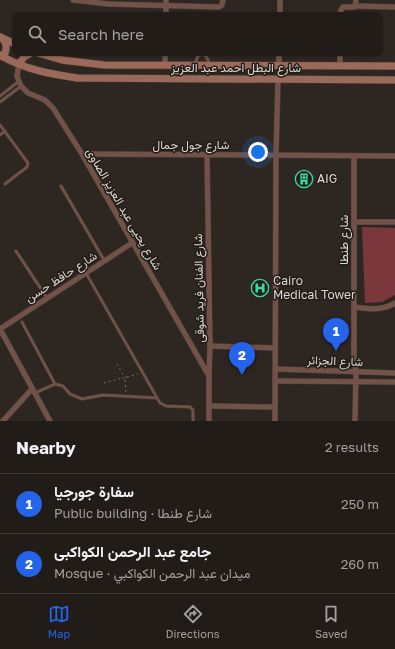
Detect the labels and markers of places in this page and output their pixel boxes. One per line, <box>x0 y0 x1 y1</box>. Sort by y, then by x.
building icon: AIG <box>294 169 314 189</box>
place label: AIG <box>317 171 337 186</box>
place label: Cairo Medical Tower <box>273 273 356 302</box>
hospital icon: Cairo Medical Tower <box>250 278 270 298</box>
pin: 1 <box>323 318 349 351</box>
pin: 2 <box>229 342 255 375</box>

